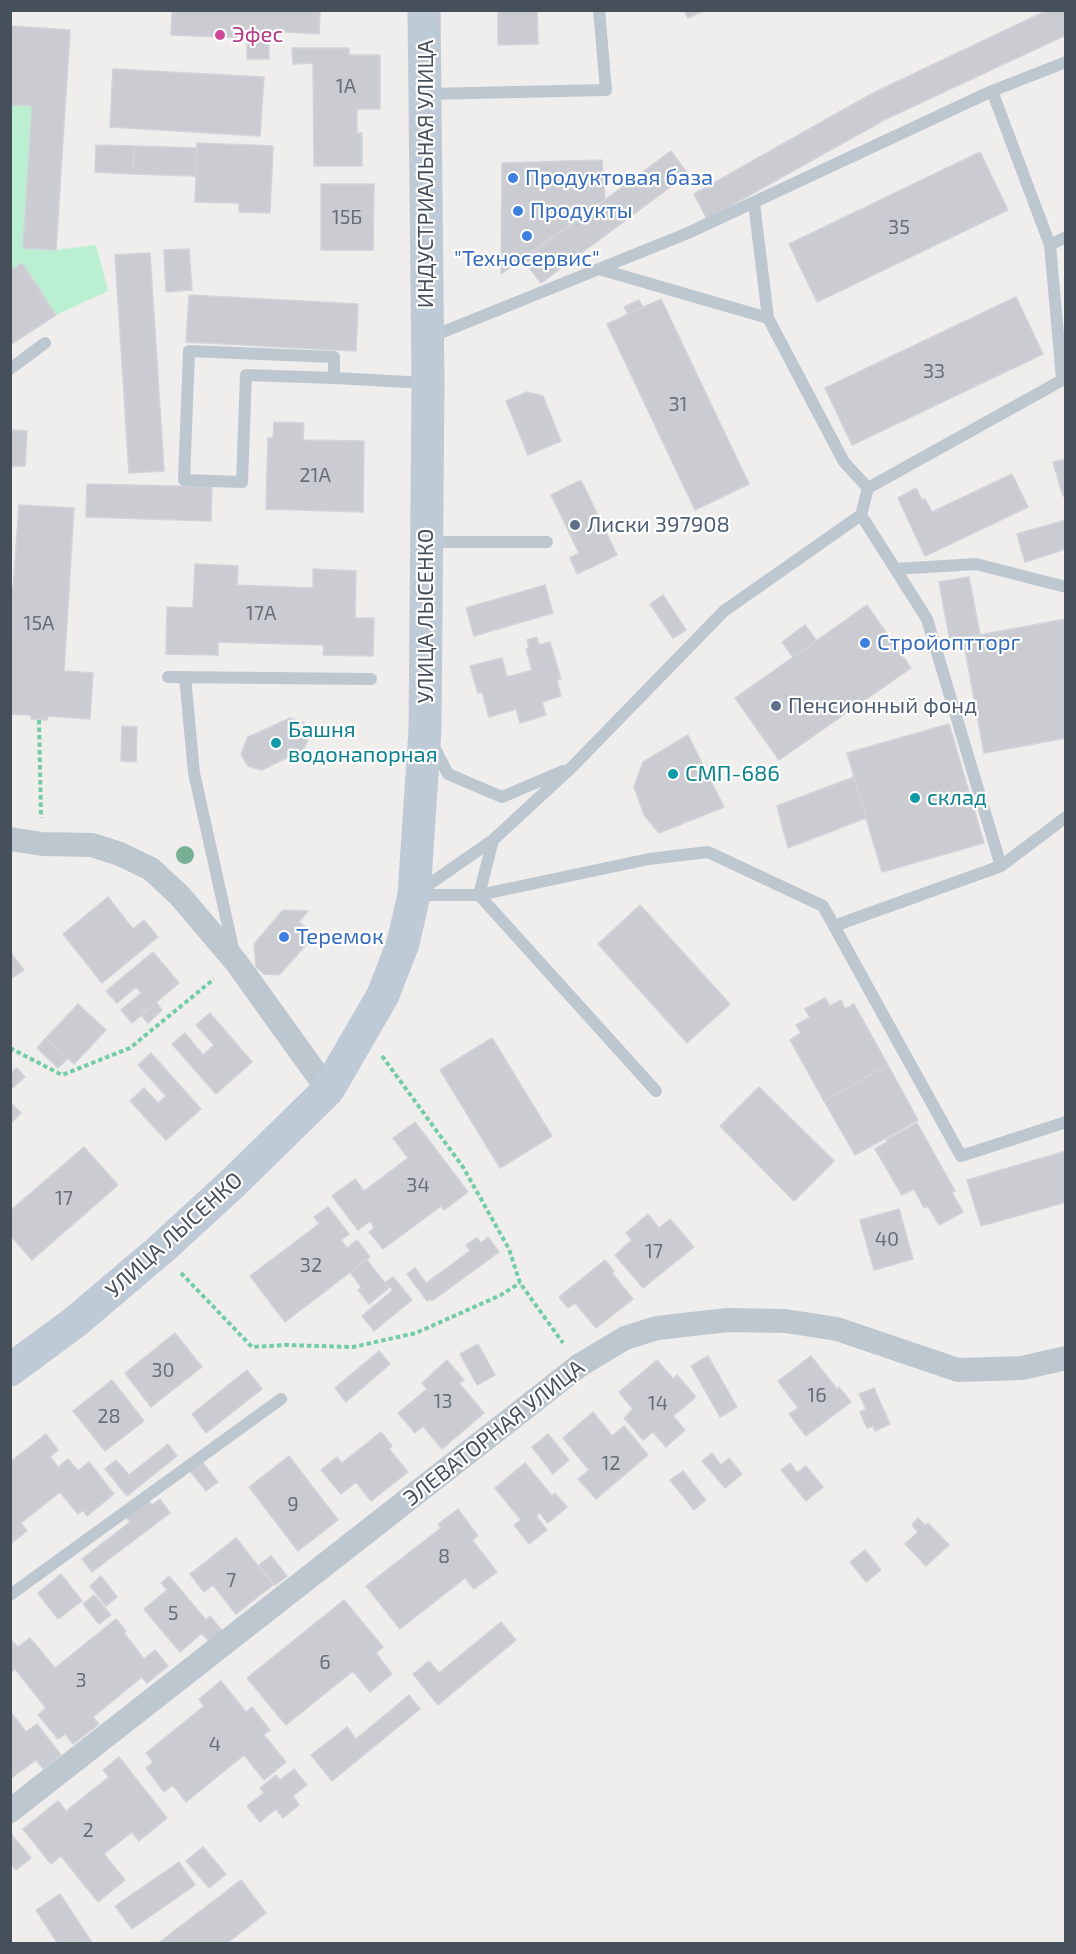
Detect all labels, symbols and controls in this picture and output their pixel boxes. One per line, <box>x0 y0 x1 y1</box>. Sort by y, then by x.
place label: Эфес <box>232 22 283 48</box>
marker: Эфес <box>213 28 227 42</box>
street label: ИНДУСТРИАЛЬНАЯ УЛИЦА <box>413 40 439 308</box>
house number: 1А <box>336 74 356 98</box>
place label: Продуктовая база <box>525 165 713 191</box>
marker: Продуктовая база <box>506 171 520 185</box>
place label: Продукты <box>530 198 633 224</box>
marker: Продукты <box>511 204 525 218</box>
house number: 15Б <box>332 205 362 229</box>
house number: 35 <box>888 215 910 239</box>
marker: "Техносервис" <box>520 229 534 243</box>
place label: "Техносервис" <box>454 246 600 272</box>
house number: 33 <box>923 359 945 383</box>
house number: 31 <box>668 392 688 416</box>
house number: 21А <box>299 463 331 487</box>
place label: Лиски 397908 <box>587 512 730 538</box>
marker: Лиски 397908 <box>568 518 582 532</box>
street label: УЛИЦА ЛЫСЕНКО <box>413 529 439 703</box>
house number: 17А <box>246 601 276 625</box>
house number: 15А <box>23 611 55 635</box>
place label: Стройоптторг <box>877 630 1021 656</box>
marker: Стройоптторг <box>858 636 872 650</box>
place label: Пенсионный фонд <box>788 693 977 719</box>
marker: Пенсионный фонд <box>769 699 783 713</box>
place label: Башня водонапорная <box>288 717 438 768</box>
marker: Башня водонапорная <box>269 736 283 750</box>
place label: СМП-686 <box>685 761 780 787</box>
marker: СМП-686 <box>666 767 680 781</box>
place label: склад <box>927 785 987 811</box>
marker: склад <box>908 791 922 805</box>
place label: Теремок <box>296 924 384 950</box>
marker: Теремок <box>277 930 291 944</box>
street label: УЛИЦА ЛЫСЕНКО <box>100 1167 248 1303</box>
house number: 34 <box>406 1173 430 1197</box>
house number: 17 <box>55 1186 73 1210</box>
house number: 40 <box>875 1227 899 1251</box>
house number: 17 <box>645 1239 663 1263</box>
house number: 32 <box>300 1253 322 1277</box>
street label: ЭЛЕВАТОРНАЯ УЛИЦА <box>398 1354 590 1512</box>
house number: 30 <box>151 1358 175 1382</box>
house number: 16 <box>807 1383 827 1407</box>
house number: 13 <box>433 1389 453 1413</box>
house number: 14 <box>648 1391 668 1415</box>
house number: 28 <box>97 1404 121 1428</box>
house number: 12 <box>601 1451 621 1475</box>
house number: 9 <box>287 1492 299 1516</box>
house number: 8 <box>438 1544 450 1568</box>
house number: 7 <box>226 1568 236 1592</box>
house number: 5 <box>168 1601 178 1625</box>
house number: 6 <box>319 1650 331 1674</box>
house number: 3 <box>75 1668 87 1692</box>
house number: 4 <box>209 1732 221 1756</box>
house number: 2 <box>82 1818 94 1842</box>

